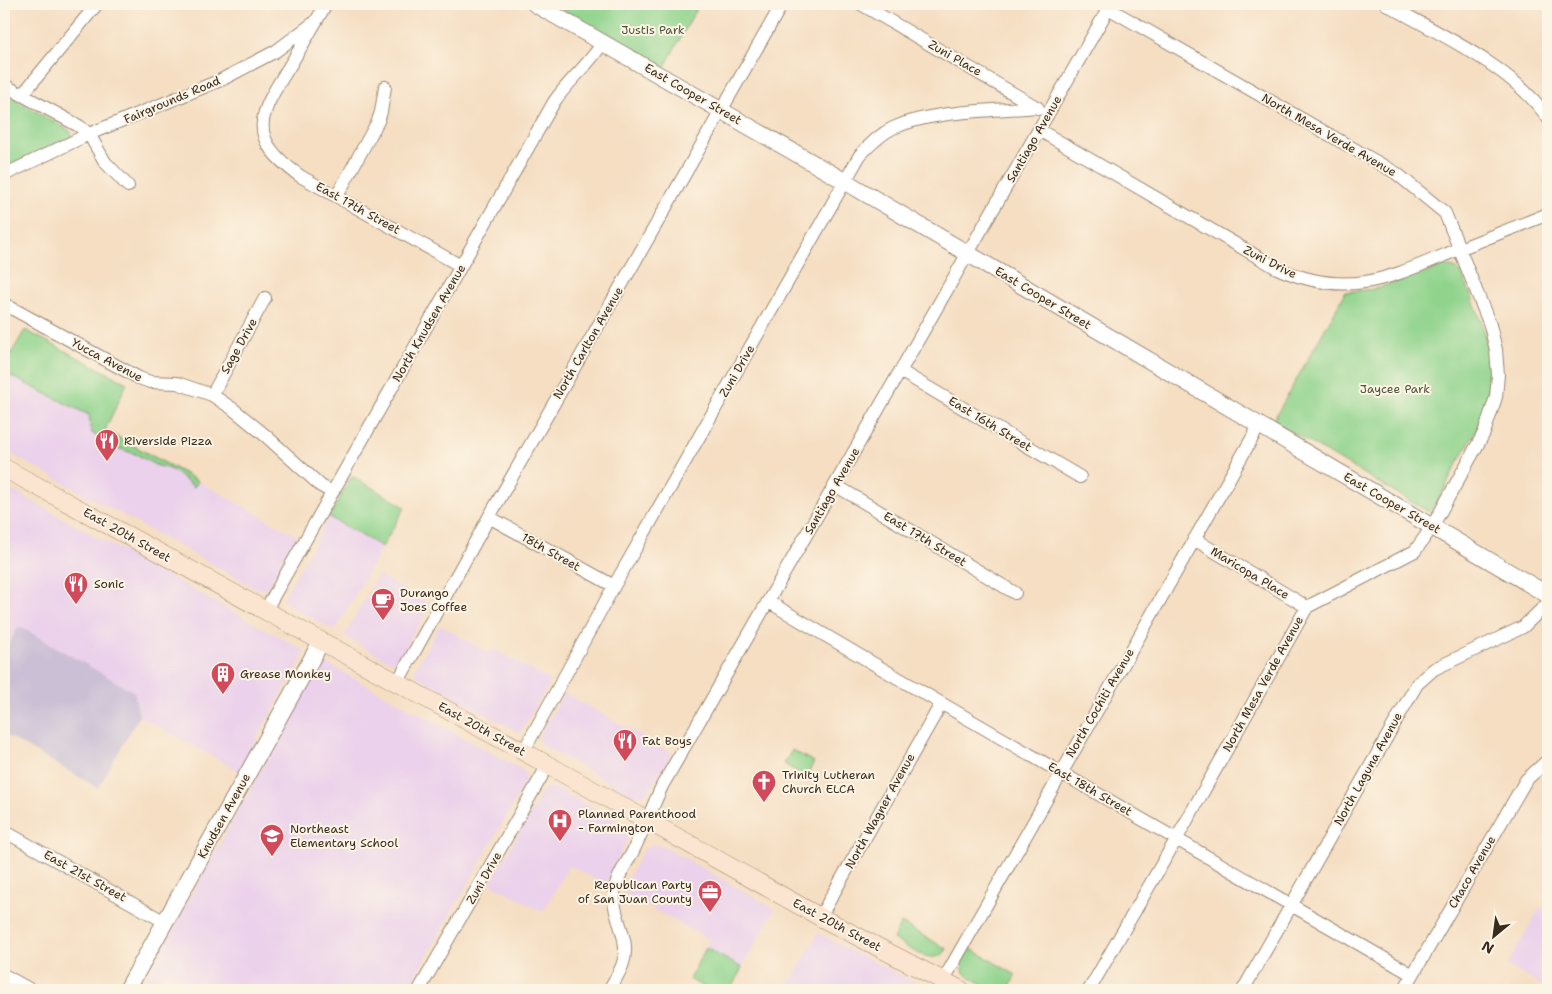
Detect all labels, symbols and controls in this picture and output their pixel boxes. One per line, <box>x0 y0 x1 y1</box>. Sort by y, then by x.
park label: Justis Park <box>621 22 685 38</box>
street label: Zuni Place <box>925 36 985 80</box>
street label: East Cooper Street <box>641 60 745 128</box>
street label: Fairgrounds Road <box>121 72 223 128</box>
street label: North Mesa Verde Avenue <box>1259 90 1399 180</box>
street label: Santiago Avenue <box>1003 93 1065 185</box>
street label: East 17th Street <box>313 178 403 238</box>
street label: Zuni Drive <box>1241 242 1300 282</box>
street label: North Knudsen Avenue <box>389 261 469 385</box>
street label: East Cooper Street <box>992 263 1094 333</box>
street label: North Carlton Avenue <box>549 284 627 402</box>
street label: Sage Drive <box>217 315 261 377</box>
street label: Yucca Avenue <box>69 334 146 386</box>
street label: Zuni Drive <box>716 342 758 400</box>
park label: Jaycee Park <box>1360 381 1430 397</box>
street label: East 16th Street <box>945 393 1035 455</box>
restaurant icon: Riverside Pizza <box>94 428 120 462</box>
place label: Riverside Pizza <box>124 433 213 449</box>
street label: Santiago Avenue <box>801 445 863 537</box>
street label: East Cooper Street <box>1340 469 1444 537</box>
street label: East 20th Street <box>80 504 174 566</box>
street label: East 17th Street <box>880 508 970 570</box>
street label: 18th Street <box>519 529 583 575</box>
street label: Maricopa Place <box>1208 543 1293 603</box>
restaurant icon: Sonic <box>63 571 89 605</box>
place label: Sonic <box>94 576 124 592</box>
place label: Durango Joes Coffee <box>400 585 467 615</box>
cafe icon: Durango Joes Coffee <box>370 587 396 621</box>
street label: North Mesa Verde Avenue <box>1219 613 1307 755</box>
street label: North Cochiti Avenue <box>1062 645 1138 761</box>
building icon: Grease Monkey <box>210 661 236 695</box>
place label: Grease Monkey <box>240 666 331 682</box>
street label: East 20th Street <box>435 698 529 760</box>
street label: North Laguna Avenue <box>1330 709 1406 828</box>
restaurant icon: Fat Boys <box>612 728 638 762</box>
place label: Fat Boys <box>642 733 692 749</box>
street label: North Wagner Avenue <box>842 750 919 872</box>
street label: East 18th Street <box>1045 758 1135 820</box>
place label: Trinity Lutheran Church ELCA <box>782 767 875 797</box>
church icon: Trinity Lutheran Church ELCA <box>751 769 777 803</box>
street label: Knudsen Avenue <box>194 770 254 862</box>
place label: Planned Parenthood - Farmington <box>578 806 696 836</box>
hospital icon: Planned Parenthood - Farmington <box>547 808 573 842</box>
place label: Northeast Elementary School <box>290 821 398 851</box>
school or university icon: Northeast Elementary School <box>259 823 285 857</box>
street label: Chaco Avenue <box>1445 833 1499 911</box>
street label: East 21st Street <box>41 847 129 905</box>
street label: Zuni Drive <box>463 849 505 907</box>
place label: Republican Party of San Juan County <box>578 877 692 907</box>
office icon: Republican Party of San Juan County <box>697 879 723 913</box>
street label: East 20th Street <box>790 895 884 955</box>
north arrow <box>1470 912 1520 962</box>
text: N <box>1478 937 1497 958</box>

